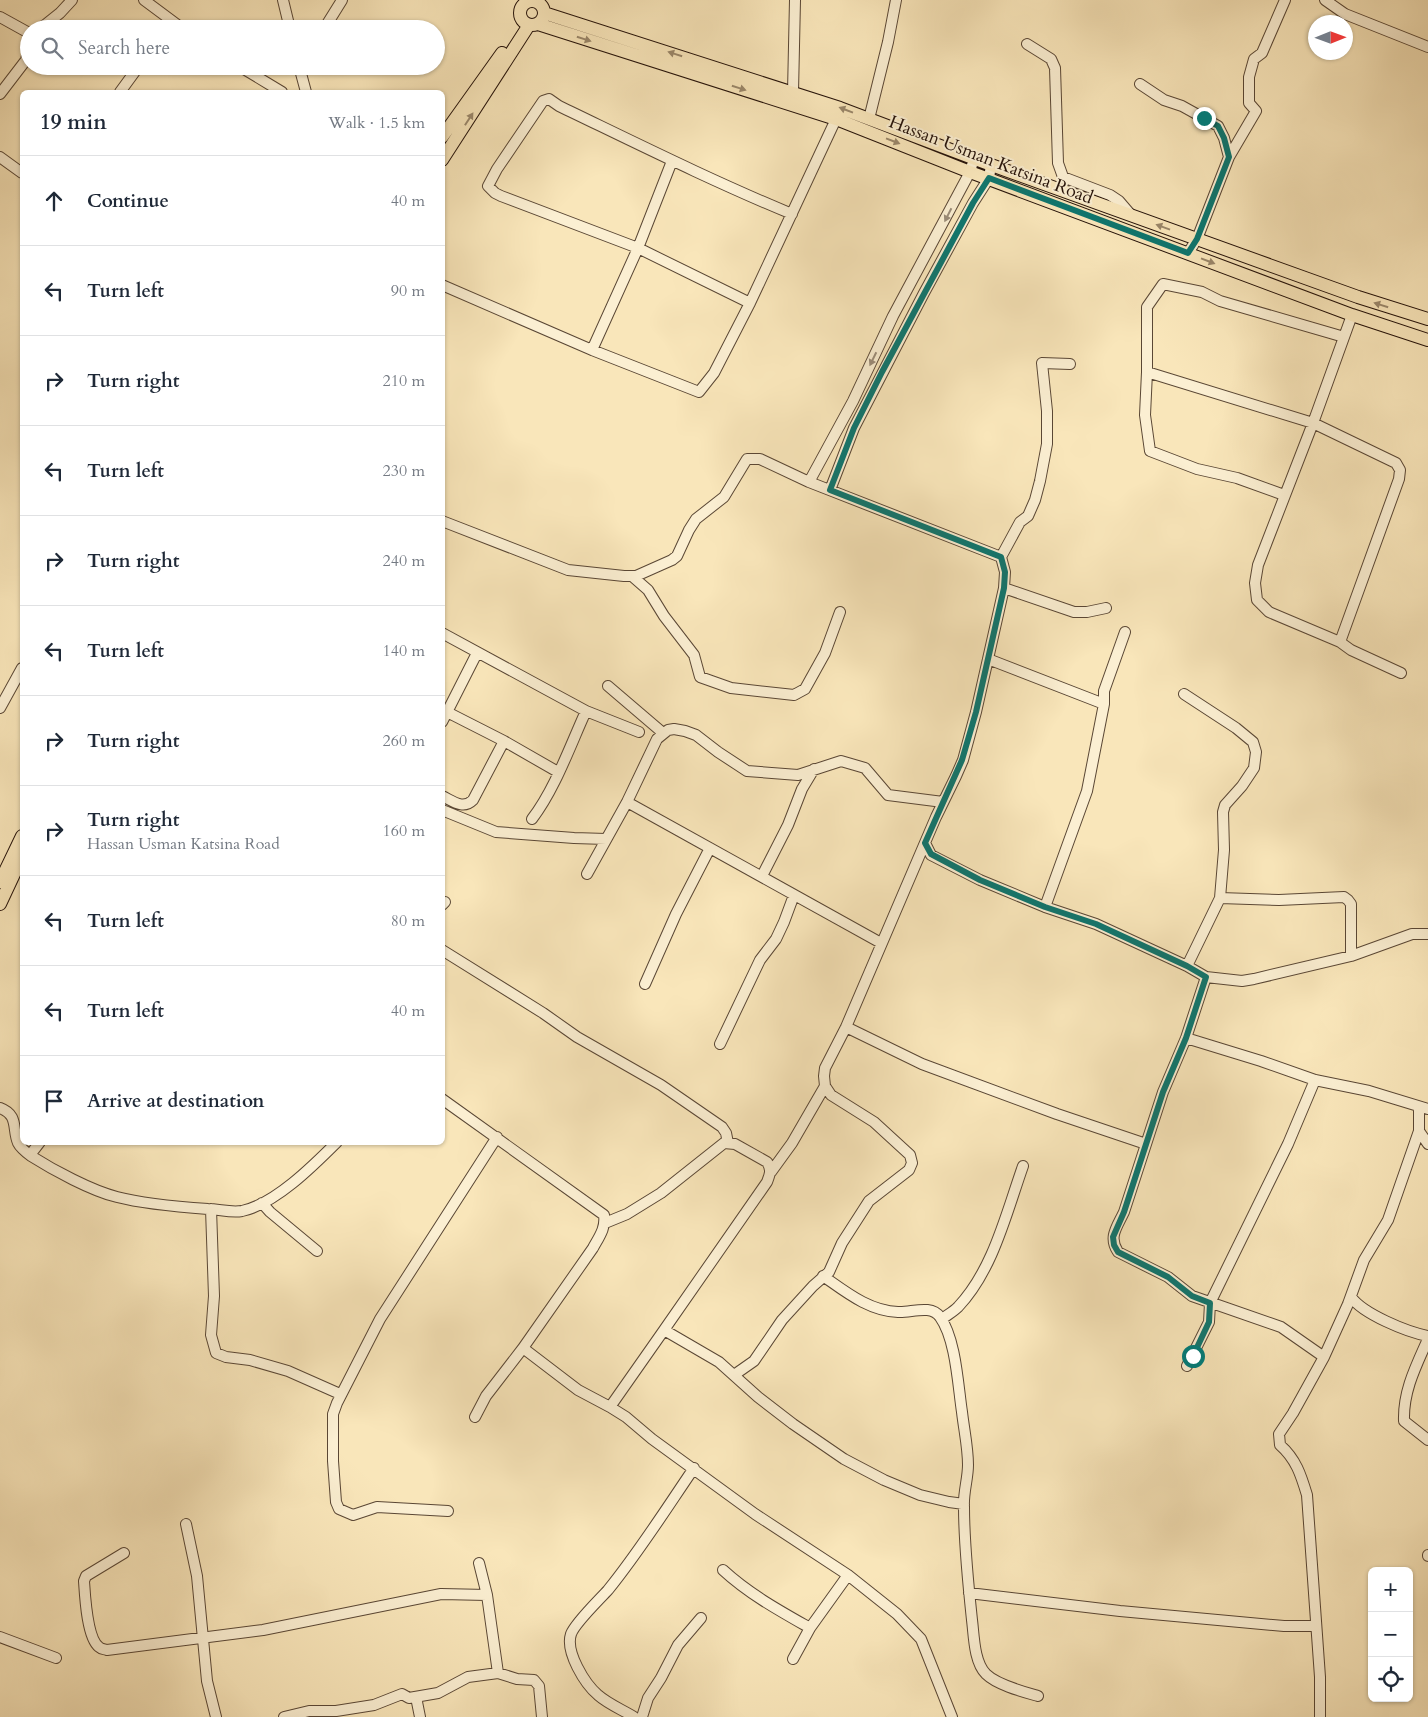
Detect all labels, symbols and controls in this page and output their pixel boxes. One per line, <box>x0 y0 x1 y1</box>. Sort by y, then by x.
north arrow <box>1308 15 1353 60</box>
search box <box>20 20 445 75</box>
icon: search <box>38 34 66 62</box>
text: Search here <box>78 35 170 61</box>
one-way arrow <box>577 36 592 43</box>
one-way arrow <box>667 50 682 58</box>
one-way arrow <box>732 85 747 93</box>
one-way arrow <box>838 106 853 114</box>
route end <box>1193 107 1216 130</box>
text: 19 min <box>40 108 107 137</box>
street label: Hassan Usman Katsina Road <box>885 109 1097 211</box>
text: Walk · 1.5 km <box>328 112 425 134</box>
one-way arrow <box>464 113 473 126</box>
one-way arrow <box>886 137 901 145</box>
icon: ahead <box>40 187 68 215</box>
text: Continue <box>87 188 169 214</box>
text: 40 m <box>391 190 425 212</box>
one-way arrow <box>944 208 952 222</box>
one-way arrow <box>1155 223 1170 230</box>
one-way arrow <box>1201 258 1216 265</box>
icon: left <box>40 277 68 305</box>
text: Turn left <box>87 278 164 304</box>
text: 90 m <box>391 280 425 302</box>
one-way arrow <box>1374 300 1389 308</box>
one-way arrow <box>869 352 877 366</box>
icon: right <box>40 367 68 395</box>
text: Turn right <box>87 368 179 394</box>
text: 210 m <box>383 370 425 392</box>
icon: left <box>40 457 68 485</box>
text: Turn left <box>87 458 164 484</box>
text: 230 m <box>383 460 425 482</box>
icon: right <box>40 547 68 575</box>
text: Turn right <box>87 548 179 574</box>
text: 240 m <box>383 550 425 572</box>
icon: left <box>40 637 68 665</box>
text: Turn left <box>87 638 164 664</box>
text: 140 m <box>383 640 425 662</box>
icon: right <box>40 727 68 755</box>
text: Turn right <box>87 728 179 754</box>
text: 260 m <box>383 730 425 752</box>
text: Turn right <box>87 807 179 833</box>
icon: right <box>40 817 68 845</box>
text: 160 m <box>383 820 425 842</box>
text: Hassan Usman Katsina Road <box>87 833 280 855</box>
icon: left <box>40 907 68 935</box>
text: Turn left <box>87 908 164 934</box>
text: 80 m <box>391 910 425 932</box>
icon: left <box>40 997 68 1025</box>
text: Turn left <box>87 998 164 1024</box>
text: 40 m <box>391 1000 425 1022</box>
icon: arrive <box>40 1087 68 1115</box>
text: Arrive at destination <box>87 1088 264 1114</box>
route start <box>1182 1345 1205 1368</box>
map controls <box>1368 1567 1413 1702</box>
button: + <box>1368 1567 1413 1612</box>
button: − <box>1368 1612 1413 1657</box>
button: locate <box>1368 1657 1413 1702</box>

